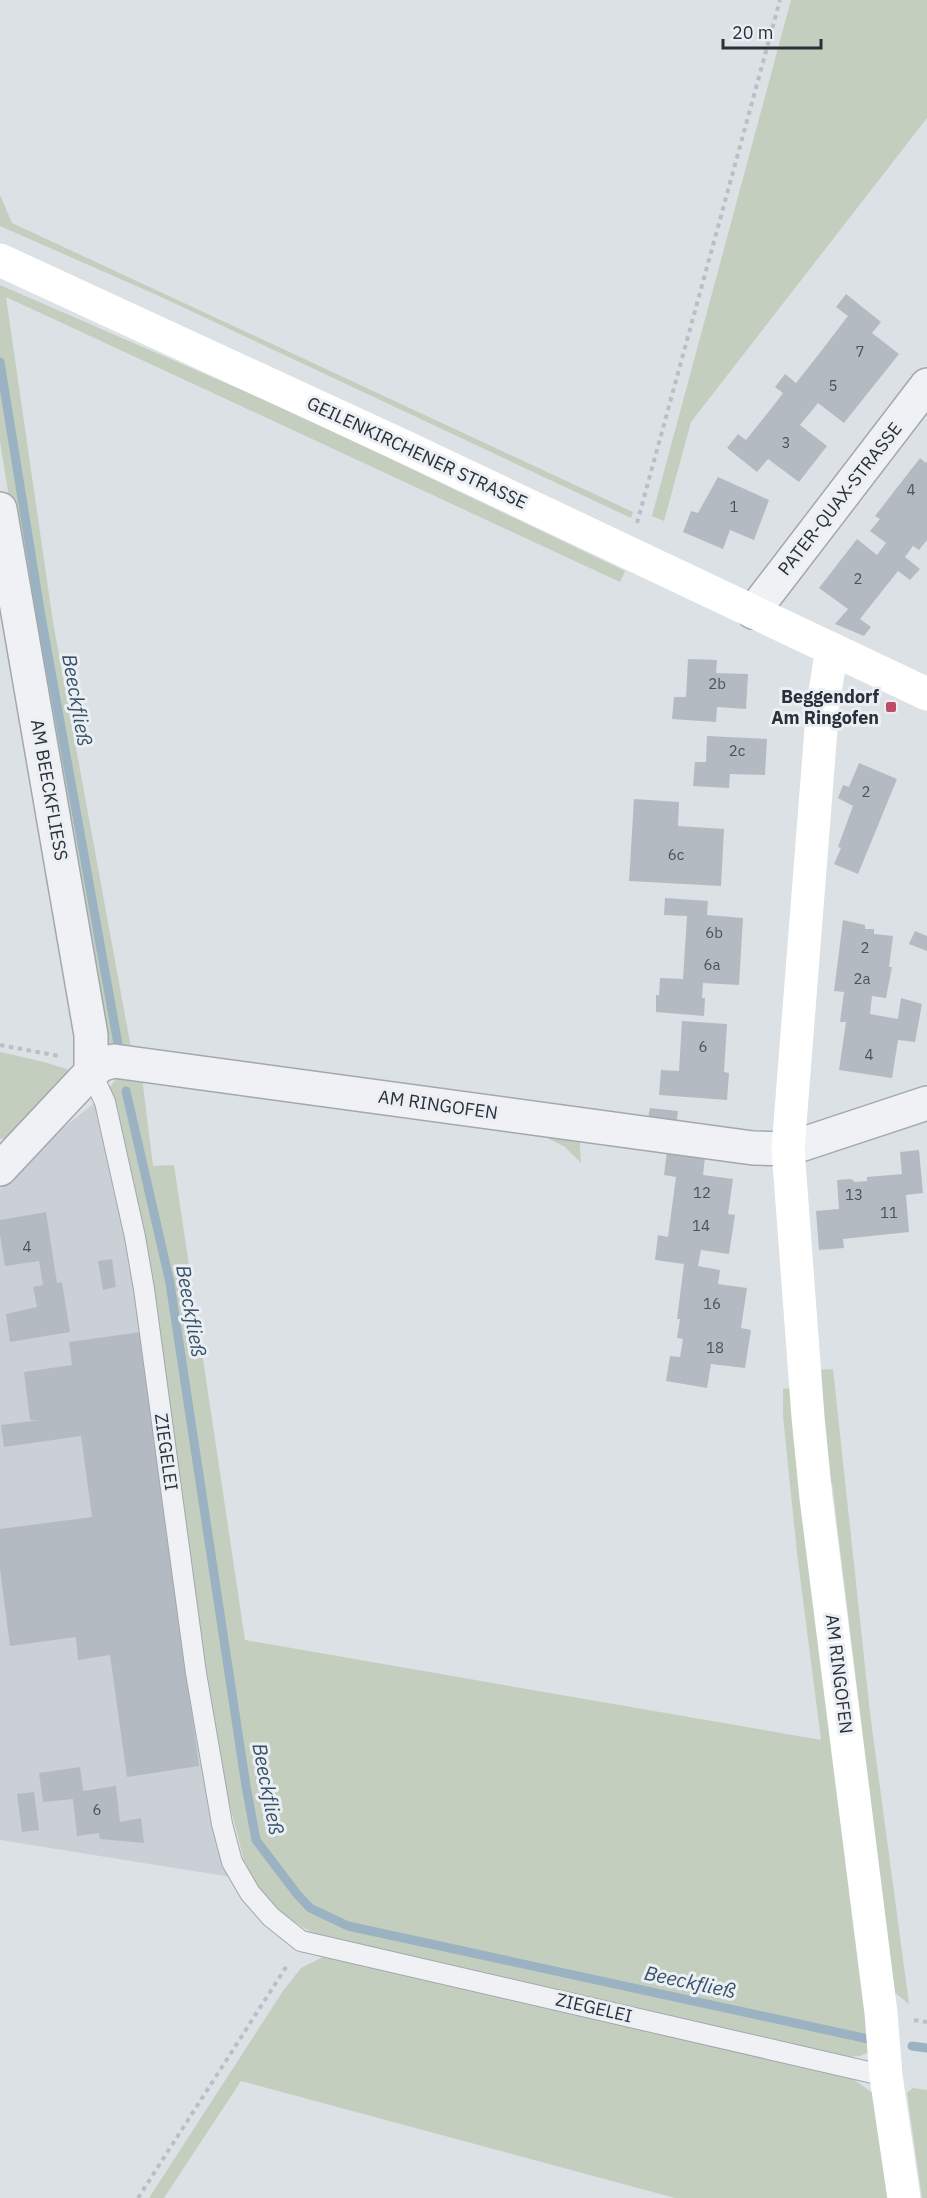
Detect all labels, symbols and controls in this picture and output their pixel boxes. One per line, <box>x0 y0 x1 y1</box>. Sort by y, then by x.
scale bar <box>723 12 820 50</box>
text: 20 m <box>732 21 774 44</box>
house number: 7 <box>855 342 865 361</box>
house number: 5 <box>828 376 838 395</box>
street label: GEILENKIRCHENER STRASSE <box>303 391 531 514</box>
street label: PATER-QUAX-STRASSE <box>773 417 907 580</box>
house number: 3 <box>781 433 791 452</box>
house number: 4 <box>906 480 916 499</box>
house number: 1 <box>729 497 739 516</box>
house number: 2 <box>853 569 863 588</box>
water label: Beeckfließ <box>56 652 99 748</box>
house number: 2b <box>708 674 726 693</box>
place label: Beggendorf Am Ringofen <box>771 685 879 729</box>
marker: Beggendorf Am Ringofen <box>884 700 898 714</box>
street label: AM BEECKFLIESS <box>26 717 73 862</box>
house number: 2c <box>729 741 746 760</box>
house number: 2 <box>861 782 871 801</box>
house number: 6c <box>668 845 685 864</box>
house number: 6b <box>705 923 723 942</box>
house number: 2 <box>860 938 870 957</box>
house number: 6a <box>703 955 721 974</box>
house number: 2a <box>853 969 871 988</box>
house number: 6 <box>698 1037 708 1056</box>
house number: 4 <box>864 1045 874 1064</box>
street label: AM RINGOFEN <box>377 1085 499 1124</box>
house number: 12 <box>693 1183 711 1202</box>
house number: 13 <box>845 1185 863 1204</box>
house number: 11 <box>880 1203 898 1222</box>
house number: 14 <box>692 1216 710 1235</box>
house number: 4 <box>22 1237 32 1256</box>
water label: Beeckfließ <box>170 1263 213 1359</box>
house number: 16 <box>703 1294 721 1313</box>
house number: 18 <box>706 1338 724 1357</box>
street label: ZIEGELEI <box>150 1412 183 1492</box>
street label: AM RINGOFEN <box>821 1613 858 1735</box>
water label: Beeckfließ <box>246 1741 291 1837</box>
house number: 6 <box>92 1800 102 1819</box>
water label: Beeckfließ <box>642 1959 738 2004</box>
street label: ZIEGELEI <box>554 1988 635 2027</box>

